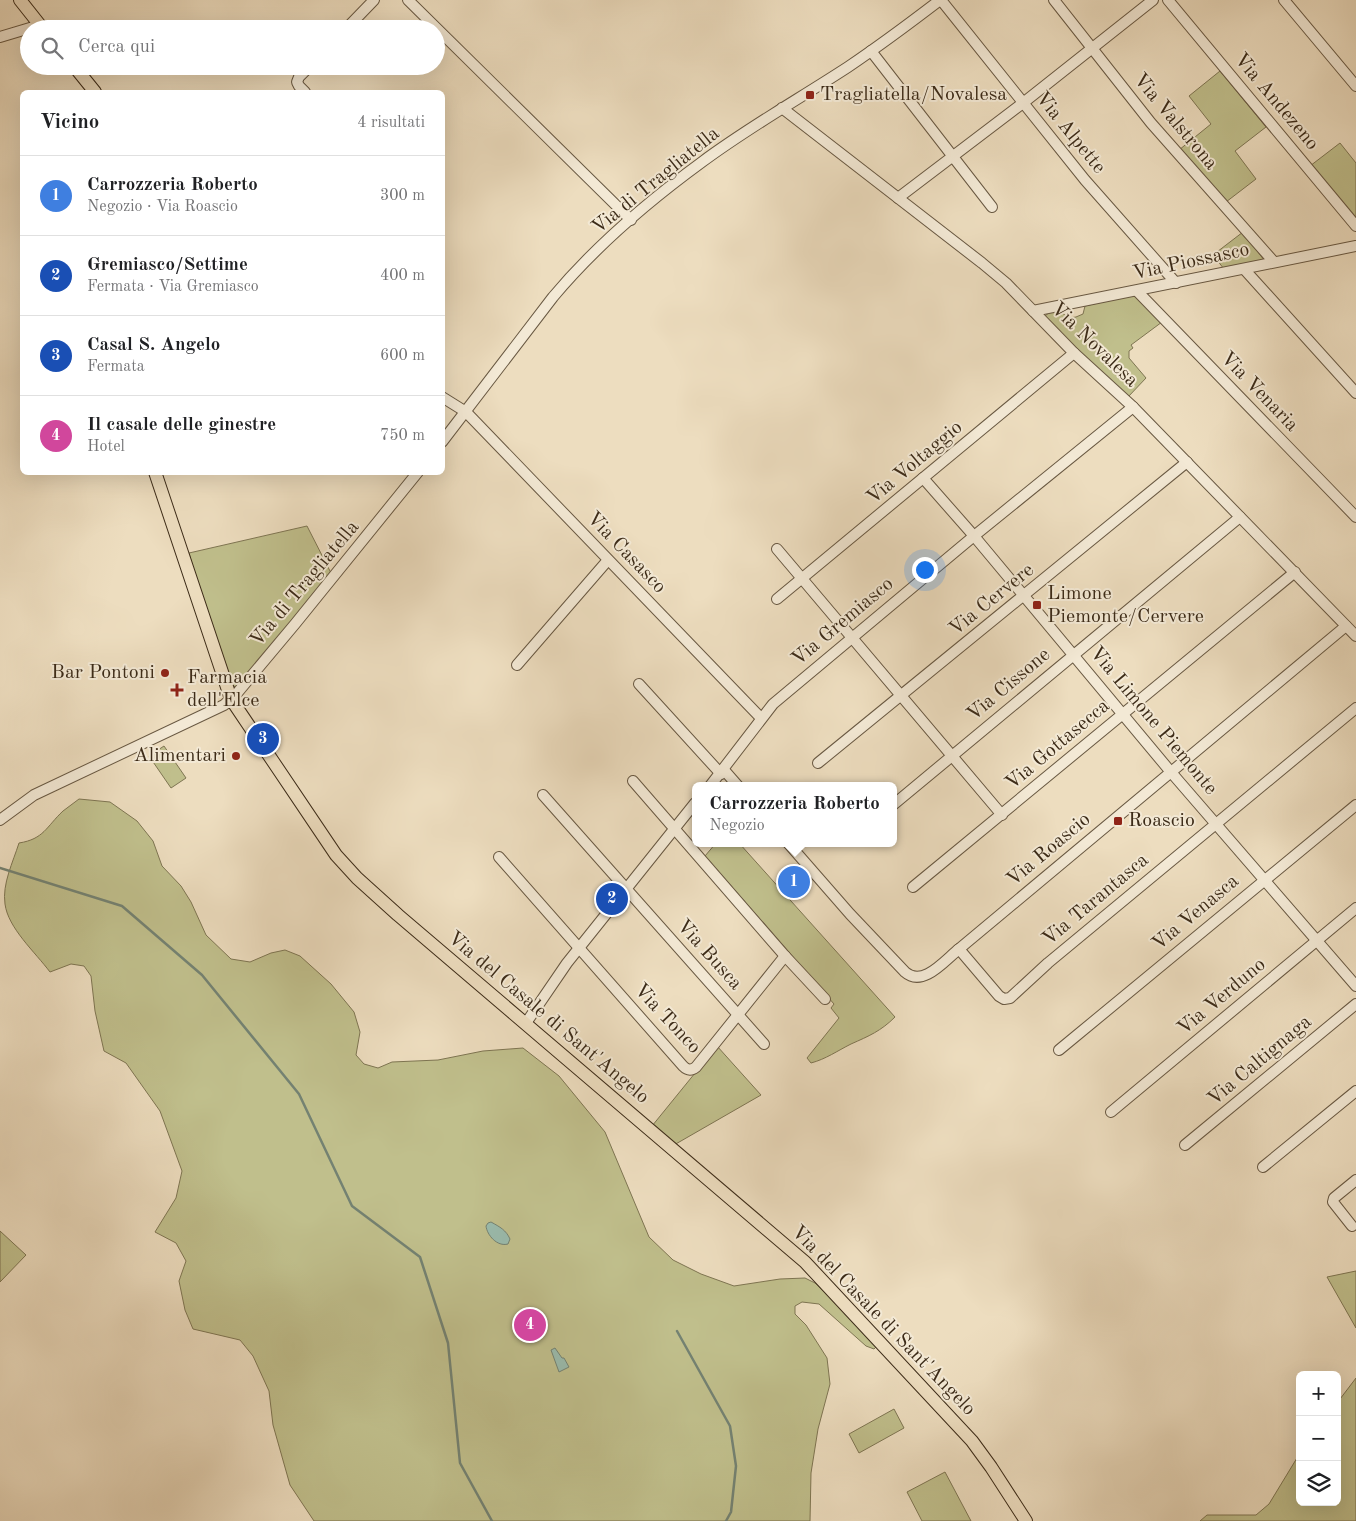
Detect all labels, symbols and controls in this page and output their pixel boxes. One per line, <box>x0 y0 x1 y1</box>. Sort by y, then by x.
search box <box>20 20 445 75</box>
icon: search <box>38 34 66 62</box>
text: Cerca qui <box>78 38 155 57</box>
street label: Via Andezeno <box>1230 50 1322 154</box>
street label: Via Valstrona <box>1129 70 1221 174</box>
place label: Tragliatella/Novalesa <box>820 85 1007 105</box>
street label: Via Alpette <box>1031 88 1109 178</box>
marker: Tragliatella/Novalesa <box>804 89 816 101</box>
text: Vicino <box>40 112 99 133</box>
text: 4 risultati <box>357 115 425 131</box>
street label: Via di Tragliatella <box>588 124 724 238</box>
text: Carrozzeria Roberto <box>87 176 258 195</box>
text: 1 <box>51 188 61 204</box>
text: 300 m <box>380 188 425 204</box>
text: Negozio · Via Roascio <box>87 199 238 215</box>
street label: Via Piossasco <box>1131 240 1251 284</box>
text: Gremiasco/Settime <box>87 256 248 275</box>
text: 2 <box>51 268 61 284</box>
text: 400 m <box>380 268 425 284</box>
text: Fermata · Via Gremiasco <box>87 279 259 295</box>
street label: Via Novalesa <box>1046 299 1142 391</box>
text: Casal S. Angelo <box>87 336 220 355</box>
text: 3 <box>51 348 61 364</box>
text: 600 m <box>380 348 425 364</box>
street label: Via Venaria <box>1216 348 1302 436</box>
text: Fermata <box>87 359 145 375</box>
text: Il casale delle ginestre <box>87 416 276 435</box>
street label: Via Voltaggio <box>863 417 967 509</box>
text: 4 <box>51 428 61 444</box>
text: 750 m <box>380 428 425 444</box>
text: Hotel <box>87 439 125 455</box>
street label: Via Casasco <box>582 508 670 598</box>
street label: Via di Tragliatella <box>247 517 363 651</box>
your location <box>912 557 938 583</box>
street label: Via Cervere <box>946 560 1038 640</box>
street label: Via Gremiasco <box>788 574 898 670</box>
place label: Limone Piemonte/Cervere <box>1047 584 1204 627</box>
marker: Limone Piemonte/Cervere <box>1031 599 1043 611</box>
street label: Via Limone Piemonte <box>1085 643 1221 799</box>
street label: Via Cissone <box>964 645 1054 725</box>
place label: Bar Pontoni <box>51 663 155 683</box>
marker: Bar Pontoni <box>159 667 171 679</box>
place label: Farmacia dell'Elce <box>187 668 267 711</box>
marker: Farmacia dell'Elce <box>171 684 183 696</box>
street label: Via Gottasecca <box>1002 696 1114 794</box>
pin: 3 <box>247 720 279 758</box>
place label: Alimentari <box>134 746 226 766</box>
marker: Alimentari <box>230 750 242 762</box>
popup <box>692 782 897 847</box>
text: Carrozzeria Roberto <box>709 795 880 814</box>
street label: Via Roascio <box>1003 809 1095 891</box>
place label: Roascio <box>1128 811 1195 831</box>
marker: Roascio <box>1112 815 1124 827</box>
text: Negozio <box>709 818 765 834</box>
street label: Via Tarantasca <box>1039 850 1153 950</box>
pin: 1 <box>778 863 810 901</box>
street label: Via Venasca <box>1149 871 1243 955</box>
pin: 2 <box>596 880 628 918</box>
street label: Via Busca <box>672 916 746 994</box>
street label: Via del Casale di Sant'Angelo <box>444 928 652 1108</box>
street label: Via Verduno <box>1174 955 1270 1039</box>
street label: Via Tonco <box>630 980 704 1058</box>
street label: Via Caltignaga <box>1204 1012 1316 1110</box>
street label: Via del Casale di Sant'Angelo <box>787 1222 979 1420</box>
pin: 4 <box>514 1306 546 1344</box>
map controls <box>1296 1371 1341 1506</box>
button: + <box>1296 1371 1341 1416</box>
button: − <box>1296 1416 1341 1461</box>
button: layers <box>1296 1461 1341 1506</box>

